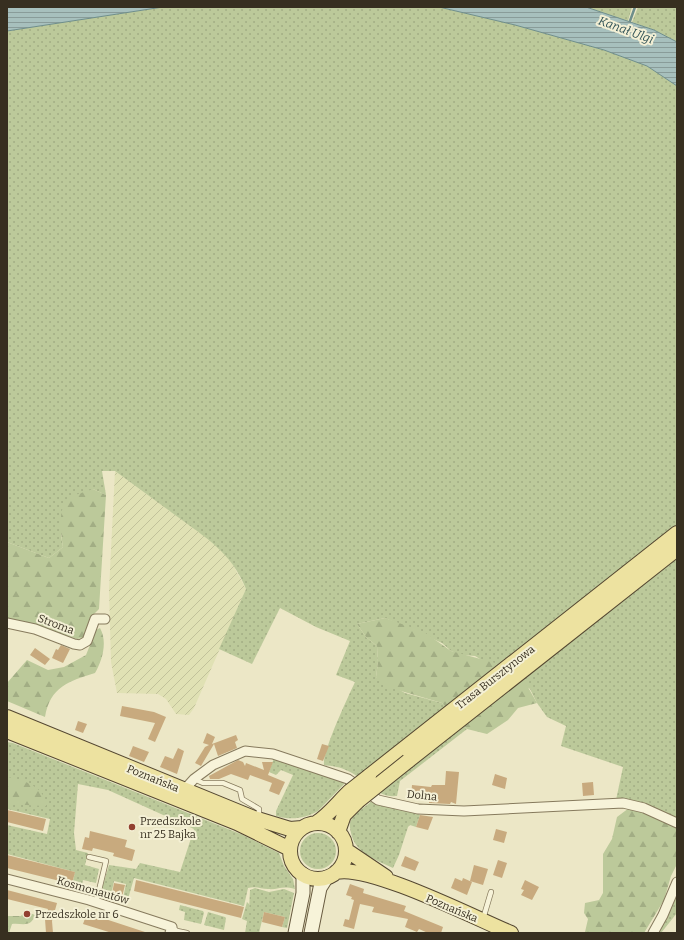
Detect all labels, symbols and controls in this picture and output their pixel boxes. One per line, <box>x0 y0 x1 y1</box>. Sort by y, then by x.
water label: Kanał Ulgi <box>597 14 656 47</box>
street label: Stroma <box>36 612 76 637</box>
street label: Trasa Bursztynowa <box>453 643 537 712</box>
street label: Poznańska <box>125 762 181 795</box>
street label: Dolna <box>406 787 438 804</box>
place label: Przedszkole nr 25 Bajka <box>140 815 201 841</box>
marker: Przedszkole nr 25 Bajka <box>127 822 137 832</box>
street label: Kosmonautów <box>55 874 131 907</box>
street label: Poznańska <box>424 892 480 925</box>
place label: Przedszkole nr 6 <box>35 908 119 921</box>
marker: Przedszkole nr 6 <box>22 909 32 919</box>

